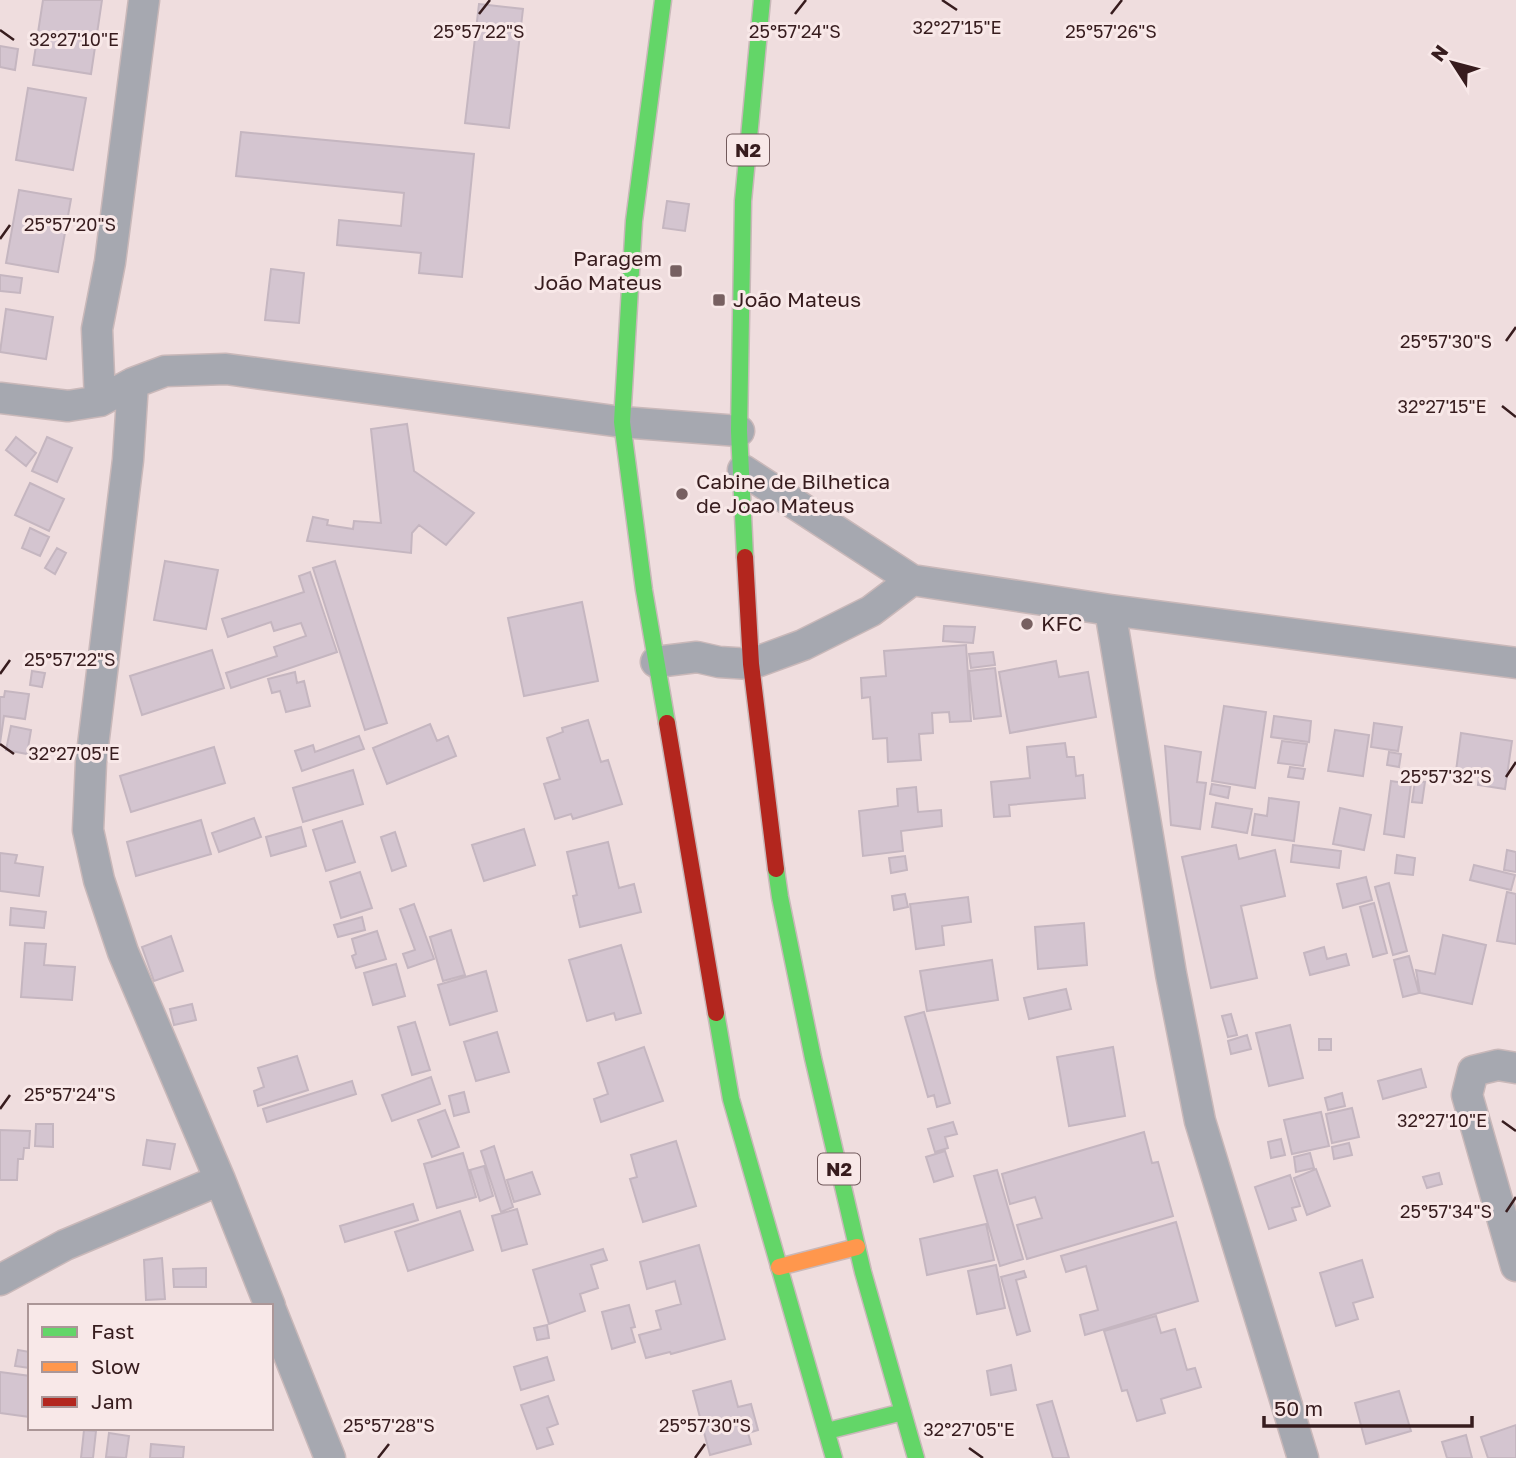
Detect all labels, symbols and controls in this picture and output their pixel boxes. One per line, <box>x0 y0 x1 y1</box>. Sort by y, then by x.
text: 32°27'15"E <box>912 16 1002 38</box>
text: 25°57'22"S <box>433 20 525 42</box>
text: 25°57'24"S <box>749 20 841 42</box>
text: 25°57'26"S <box>1065 20 1157 42</box>
text: 32°27'10"E <box>29 28 119 50</box>
north arrow <box>1418 28 1488 98</box>
text: N <box>1425 40 1452 65</box>
road number: N2 <box>727 134 769 166</box>
text: 25°57'20"S <box>24 213 116 235</box>
place label: Paragem João Mateus <box>534 245 662 295</box>
marker: Paragem João Mateus <box>668 263 684 279</box>
place label: João Mateus <box>733 286 861 312</box>
marker: João Mateus <box>711 292 727 308</box>
text: 25°57'30"S <box>1400 330 1492 352</box>
text: 32°27'15"E <box>1397 395 1487 417</box>
place label: Cabine de Bilhetica de Joao Mateus <box>696 468 890 518</box>
marker: Cabine de Bilhetica de Joao Mateus <box>674 486 690 502</box>
place label: KFC <box>1041 610 1082 636</box>
marker: KFC <box>1019 616 1035 632</box>
text: 25°57'22"S <box>24 648 116 670</box>
text: 32°27'05"E <box>28 742 120 764</box>
text: 25°57'32"S <box>1400 765 1492 787</box>
text: 25°57'24"S <box>24 1083 116 1105</box>
text: 32°27'10"E <box>1397 1109 1487 1131</box>
road number: N2 <box>818 1154 860 1184</box>
text: 25°57'34"S <box>1400 1200 1492 1222</box>
legend <box>28 1304 273 1430</box>
text: Fast <box>91 1318 134 1344</box>
text: Slow <box>91 1353 140 1379</box>
scale bar <box>1264 1384 1472 1428</box>
text: Jam <box>91 1388 133 1414</box>
text: 50 m <box>1274 1395 1323 1421</box>
text: 25°57'28"S <box>343 1414 435 1436</box>
text: 25°57'30"S <box>659 1414 751 1436</box>
text: 32°27'05"E <box>923 1418 1015 1440</box>

